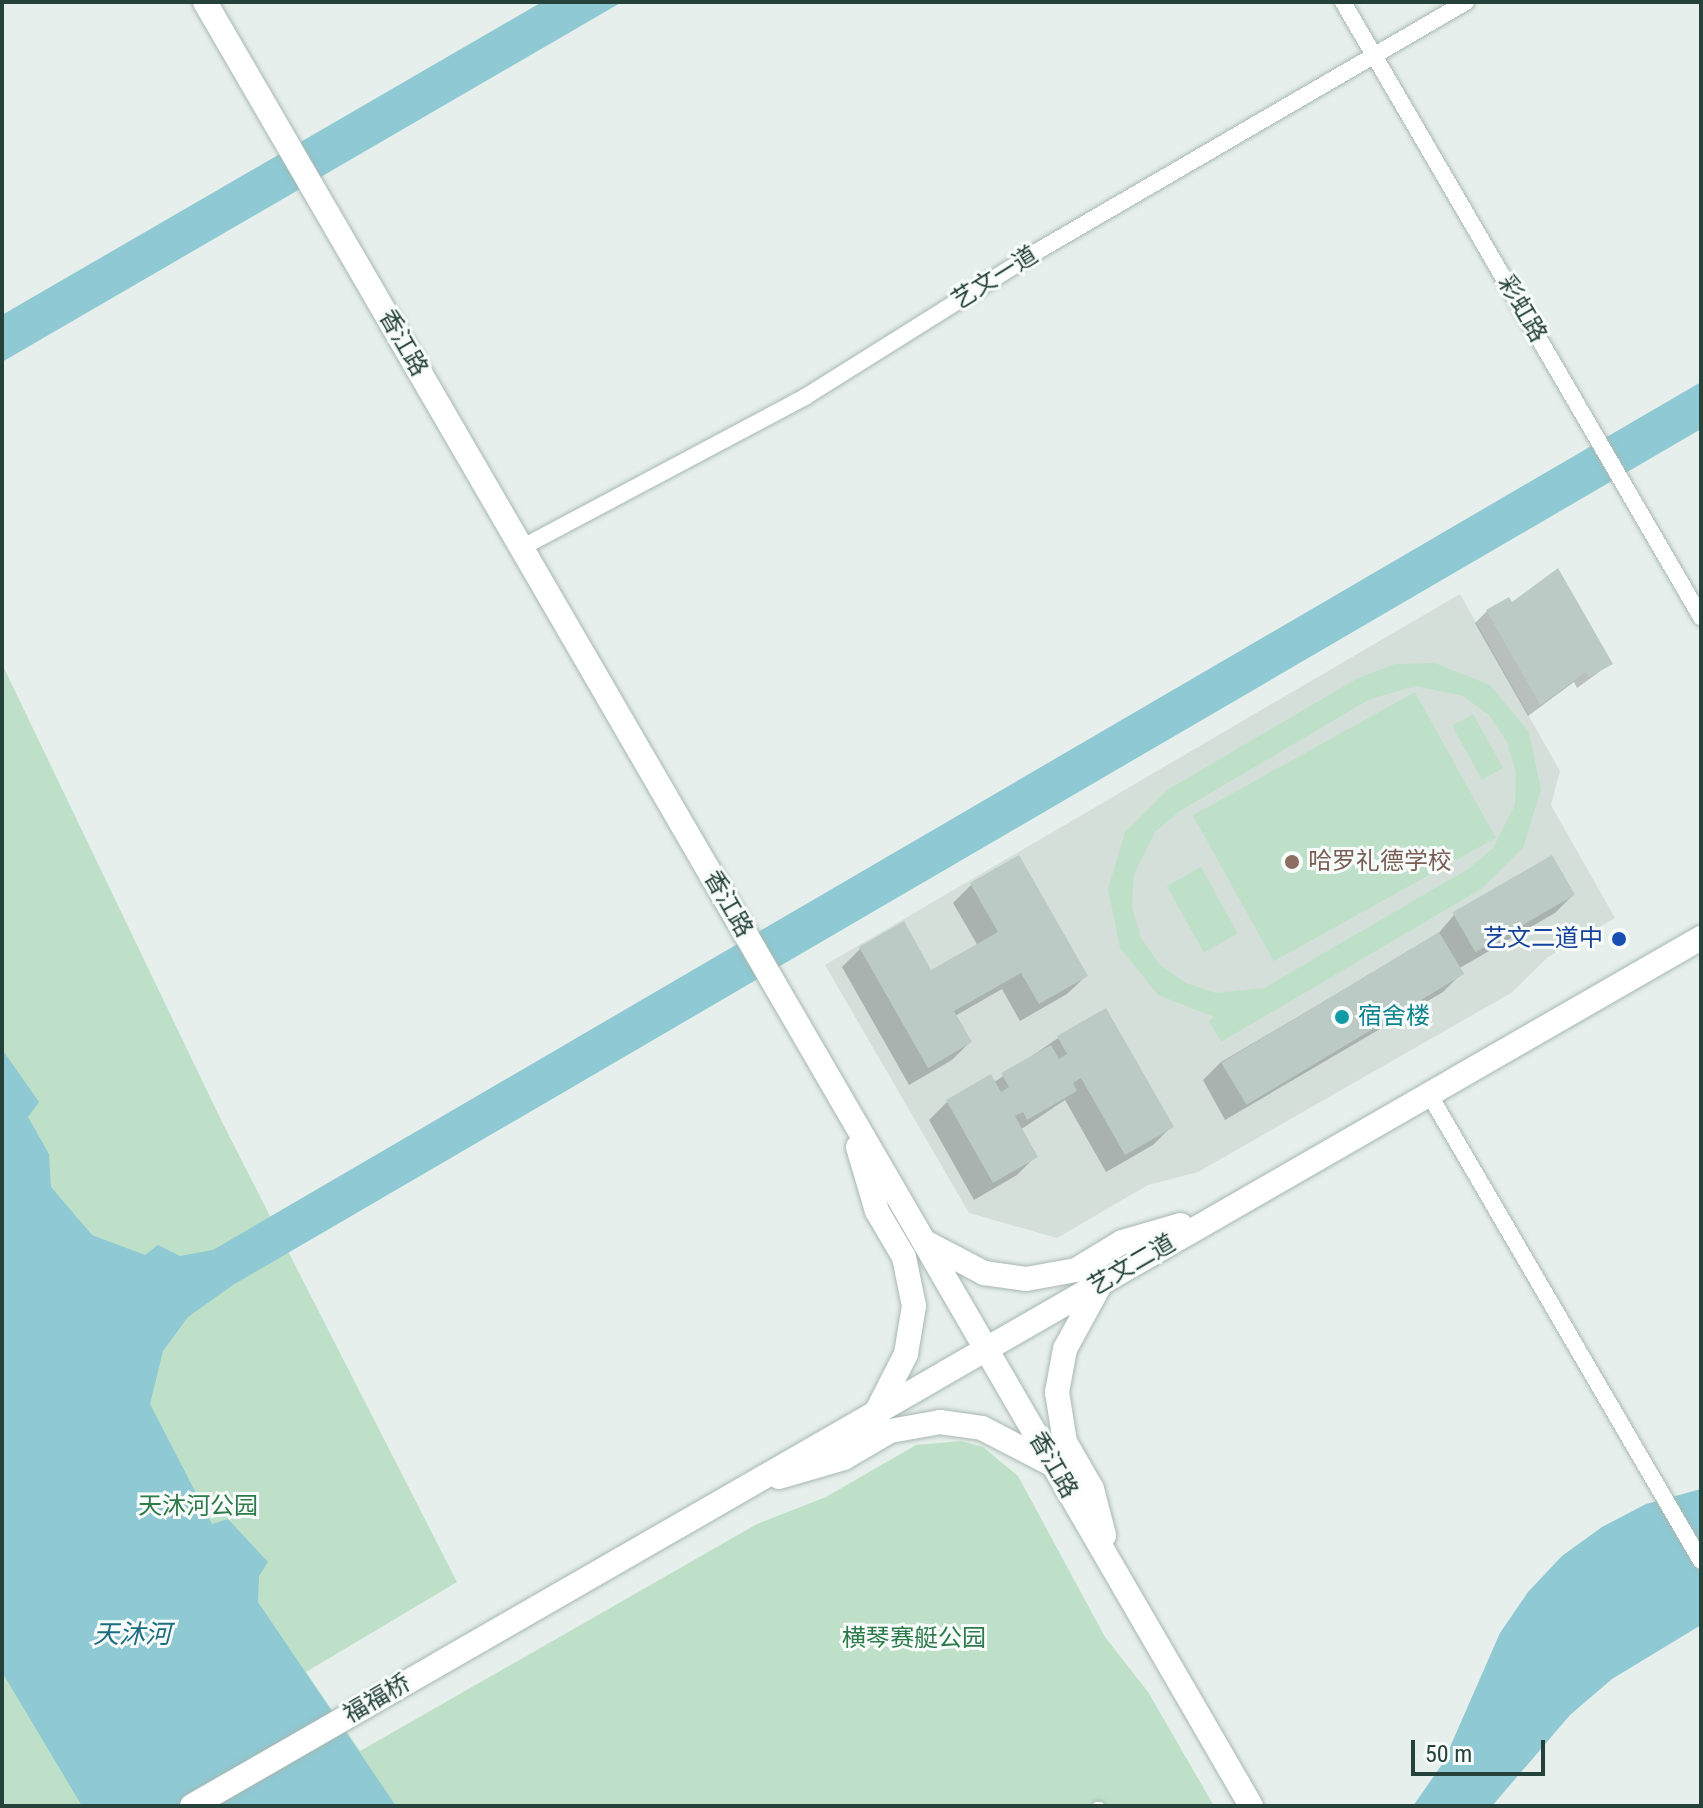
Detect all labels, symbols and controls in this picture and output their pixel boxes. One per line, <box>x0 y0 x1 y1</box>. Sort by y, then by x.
street label: 艺文一道 <box>947 240 1043 316</box>
street label: 彩虹路 <box>1492 271 1552 347</box>
street label: 香江路 <box>373 305 433 381</box>
place label: 哈罗礼德学校 <box>1308 848 1452 876</box>
marker: 哈罗礼德学校 <box>1283 853 1301 871</box>
street label: 香江路 <box>698 866 758 942</box>
place label: 艺文二道中 <box>1483 925 1603 953</box>
marker: 艺文二道中 <box>1610 930 1628 948</box>
place label: 宿舍楼 <box>1358 1003 1430 1031</box>
marker: 宿舍楼 <box>1333 1008 1351 1026</box>
street label: 艺文二道 <box>1083 1229 1181 1301</box>
street label: 香江路 <box>1023 1427 1083 1503</box>
park label: 天沐河公园 <box>138 1493 258 1521</box>
water label: 天沐河 <box>93 1619 171 1651</box>
park label: 横琴赛艇公园 <box>842 1625 986 1653</box>
street label: 福福桥 <box>339 1669 415 1729</box>
scale bar <box>1415 1724 1549 1774</box>
text: 50 m <box>1425 1740 1472 1768</box>

